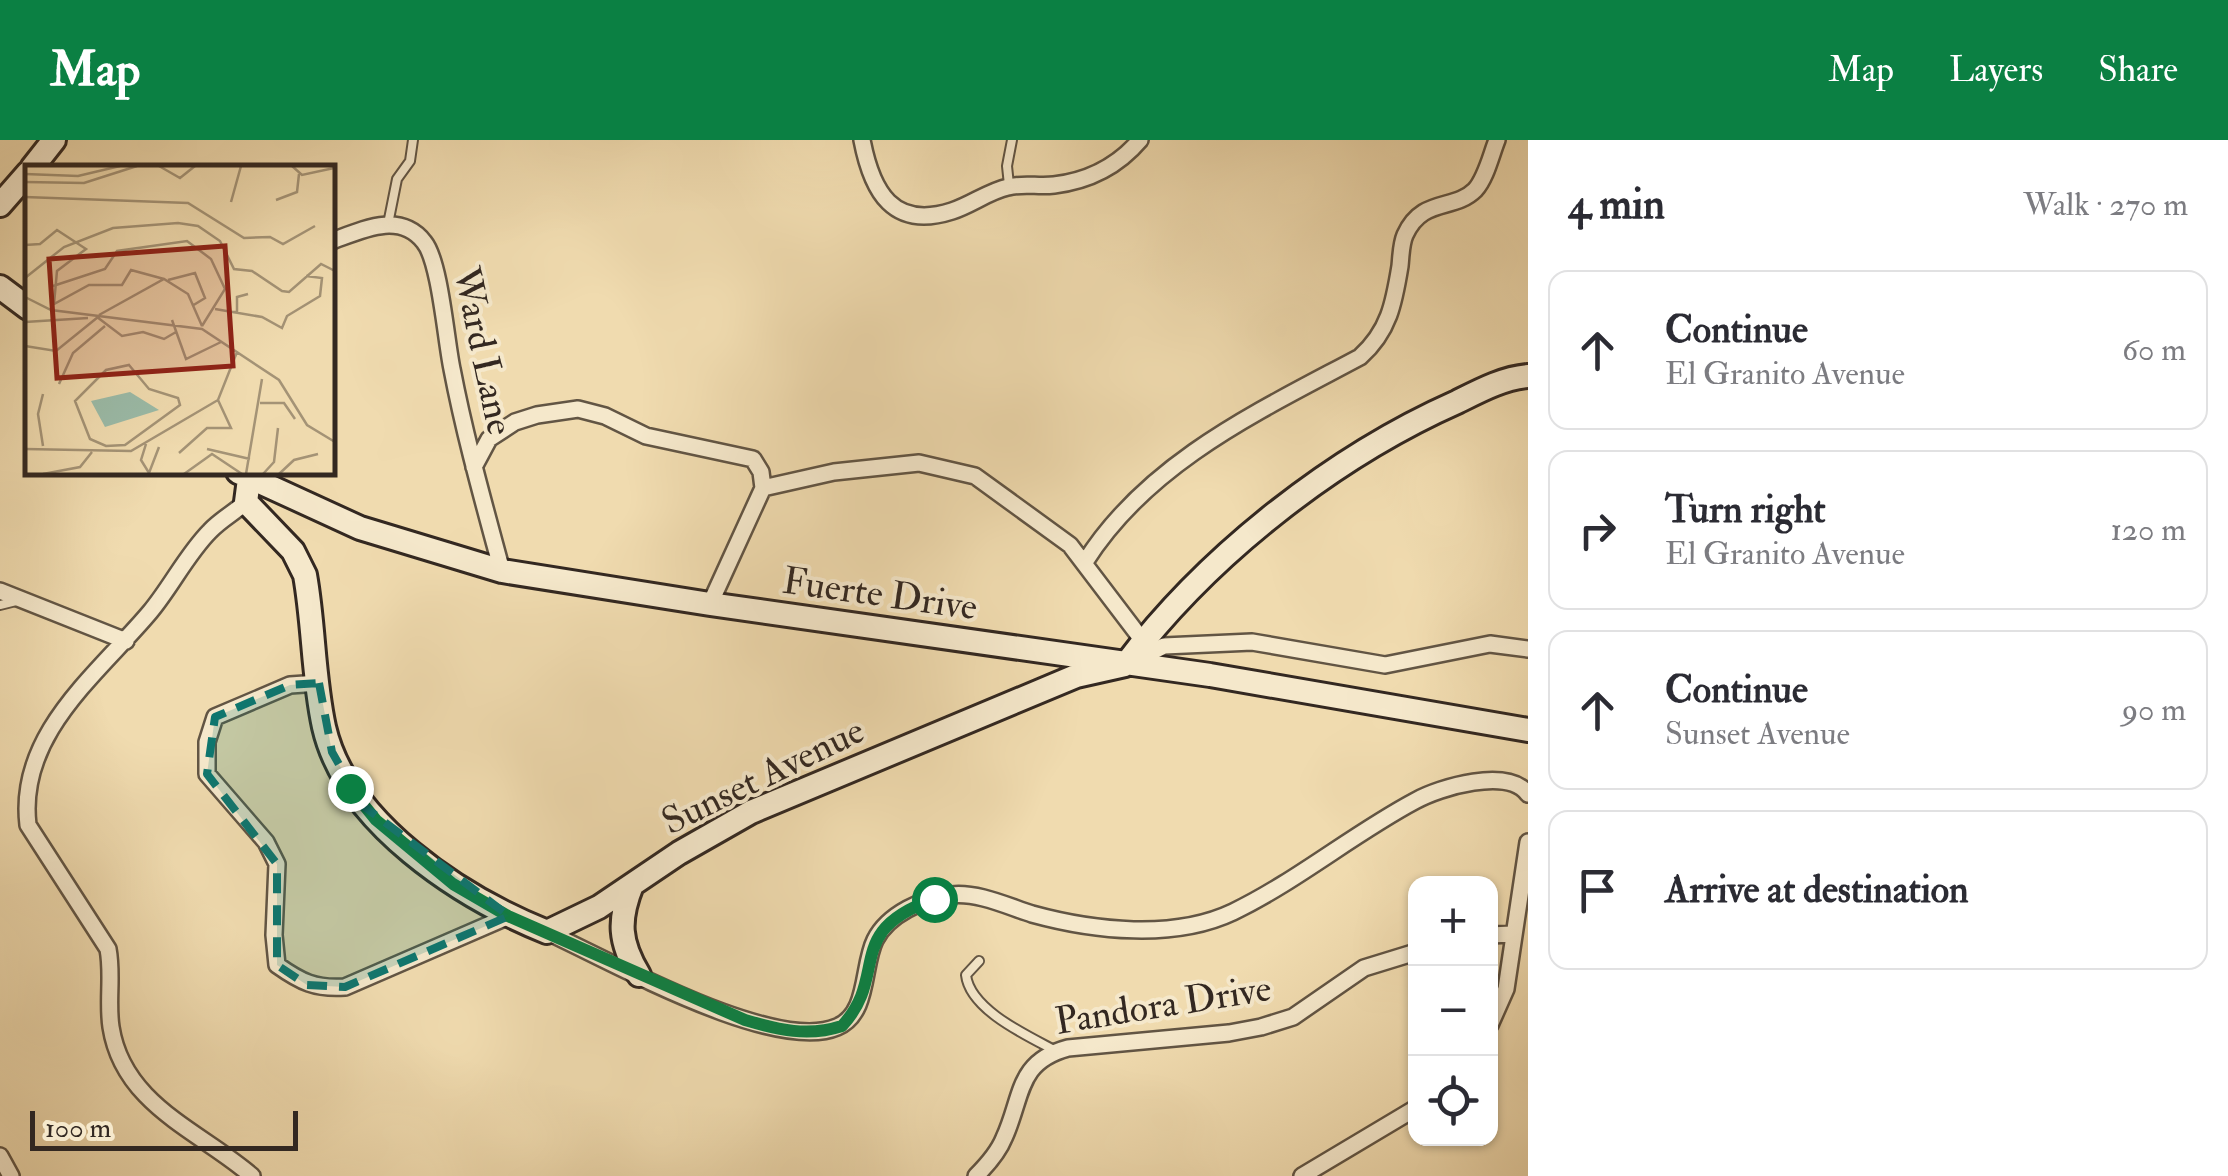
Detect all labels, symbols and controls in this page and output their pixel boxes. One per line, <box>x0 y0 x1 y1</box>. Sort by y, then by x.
text: Map <box>50 40 140 100</box>
text: Map <box>1828 48 1894 92</box>
text: Layers <box>1949 48 2043 92</box>
text: Share <box>2098 48 2178 92</box>
inset map <box>25 165 335 475</box>
text: 4 min <box>1568 179 1665 231</box>
text: Walk · 270 m <box>2023 185 2188 225</box>
street label: Ward Lane <box>442 262 524 439</box>
text: Continue <box>1665 306 1808 354</box>
icon: ahead <box>1570 323 1625 378</box>
text: 60 m <box>2122 330 2186 370</box>
text: El Granito Avenue <box>1665 354 1905 394</box>
text: Turn right <box>1665 486 1826 534</box>
icon: right <box>1570 503 1625 558</box>
text: 120 m <box>2110 510 2186 550</box>
text: El Granito Avenue <box>1665 534 1905 574</box>
street label: Fuerte Drive <box>780 557 980 631</box>
text: Continue <box>1665 666 1808 714</box>
icon: ahead <box>1570 683 1625 738</box>
text: 90 m <box>2122 690 2186 730</box>
street label: Sunset Avenue <box>654 706 872 846</box>
text: Sunset Avenue <box>1665 714 1850 754</box>
route end <box>328 766 374 812</box>
icon: arrive <box>1570 863 1625 918</box>
text: Arrive at destination <box>1665 866 1969 914</box>
map controls <box>1408 876 1498 1146</box>
button: + <box>1408 876 1498 966</box>
route start <box>912 877 958 923</box>
street label: Pandora Drive <box>1051 964 1275 1046</box>
button: − <box>1408 966 1498 1056</box>
button: locate <box>1408 1056 1498 1146</box>
scale bar <box>30 1106 298 1150</box>
text: 100 m <box>45 1111 111 1146</box>

